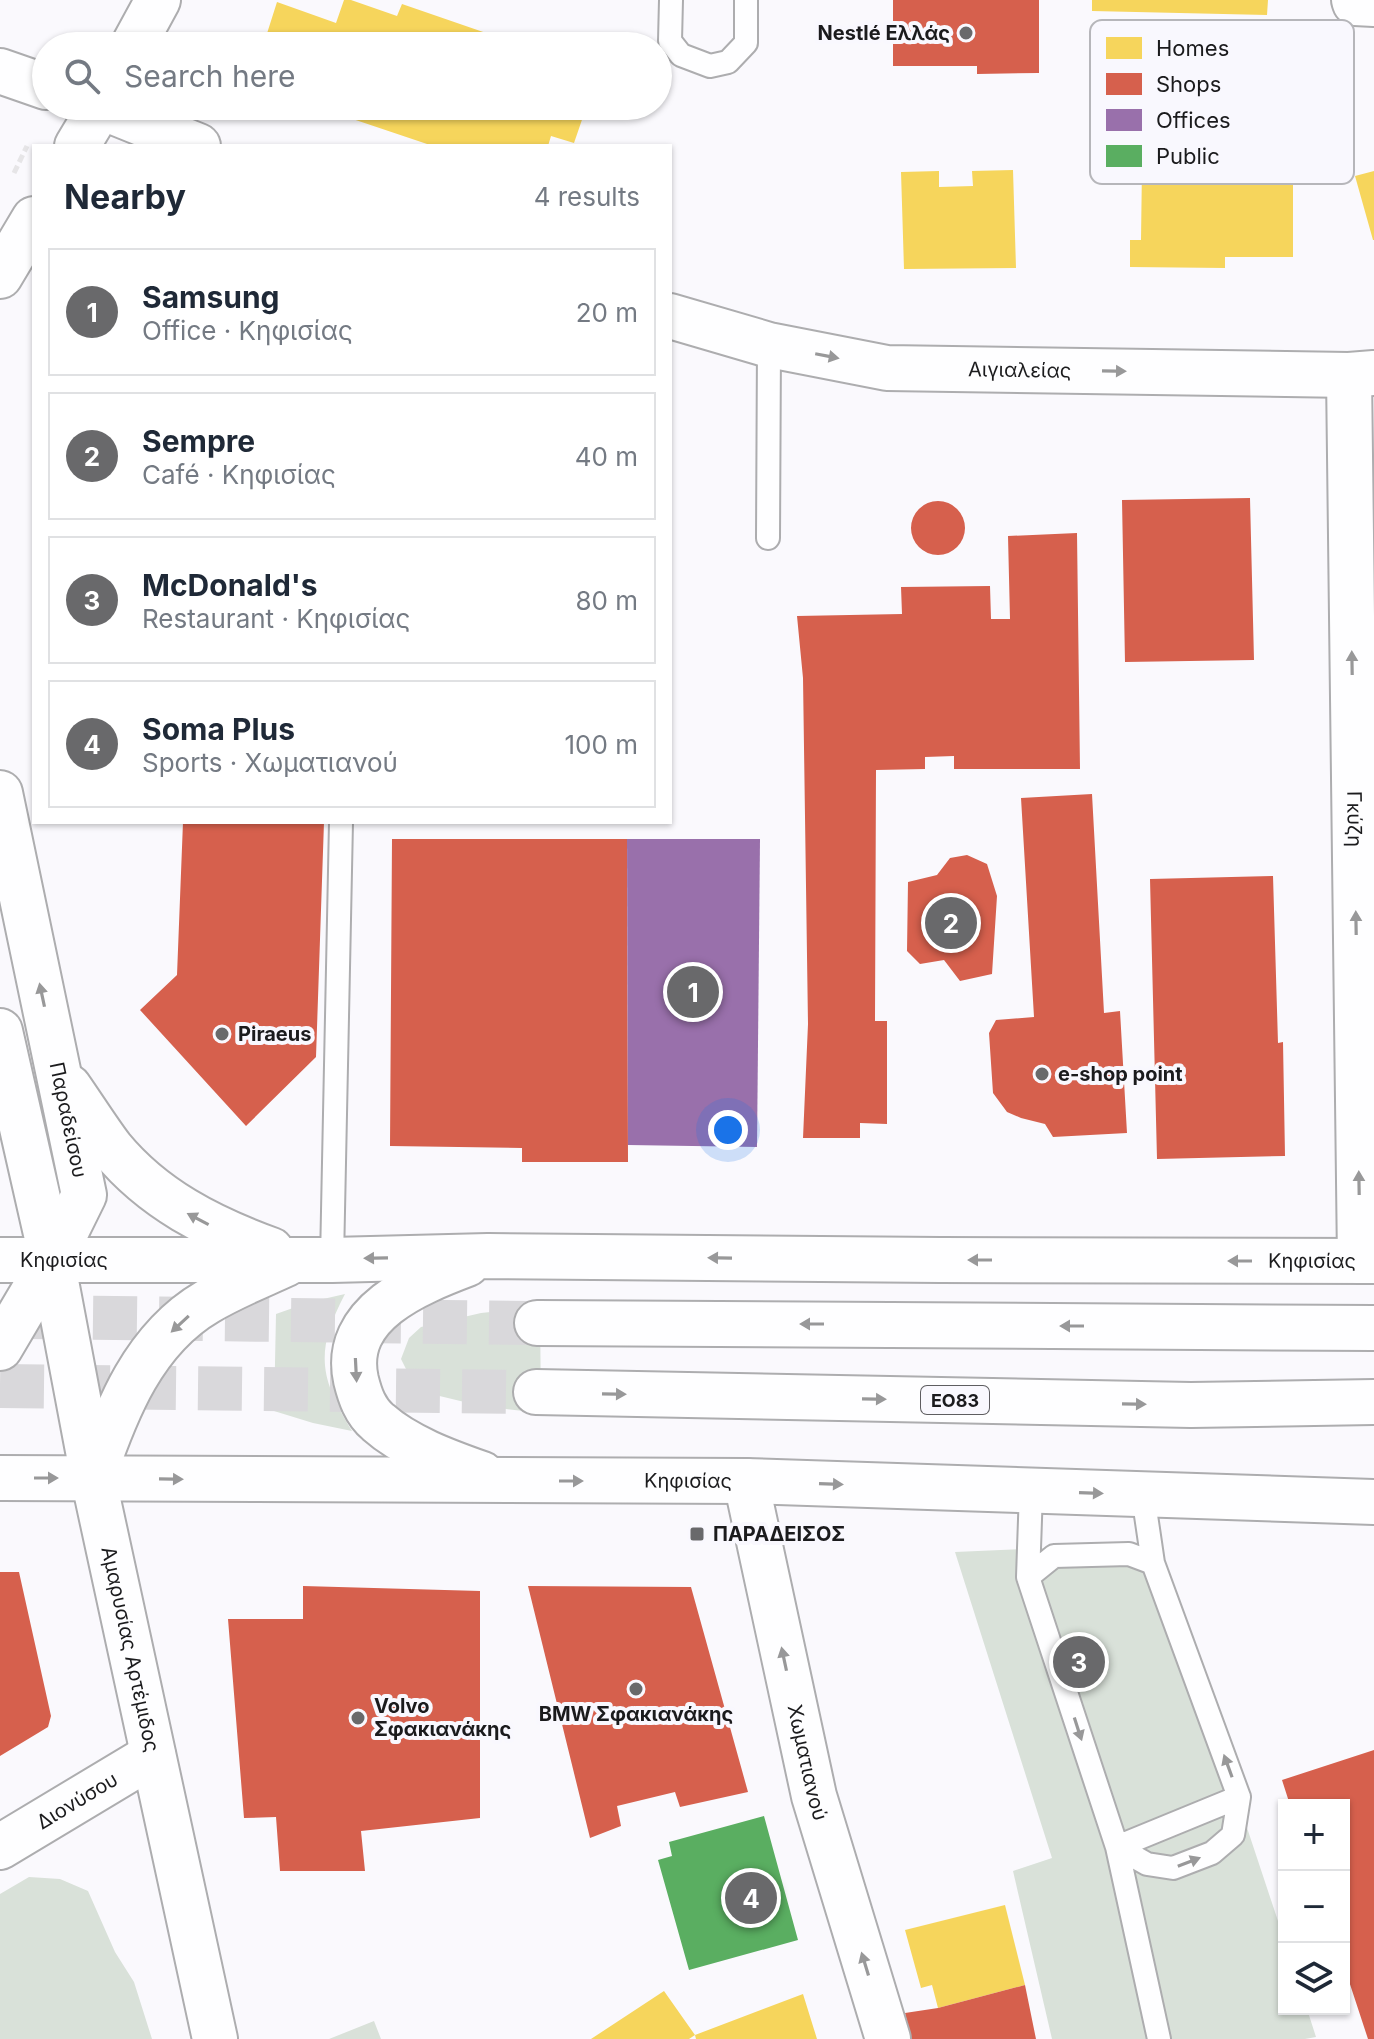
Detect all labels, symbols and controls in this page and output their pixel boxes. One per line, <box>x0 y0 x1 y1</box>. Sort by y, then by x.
legend <box>1090 20 1354 184</box>
place label: Nestlé Ελλάς <box>818 21 950 45</box>
marker: Nestlé Ελλάς <box>957 24 975 42</box>
search box <box>32 32 672 120</box>
text: Homes <box>1156 35 1229 61</box>
icon: search <box>60 54 104 98</box>
text: Search here <box>124 58 296 94</box>
text: Shops <box>1156 71 1221 97</box>
text: Offices <box>1156 107 1231 133</box>
text: Public <box>1156 143 1220 169</box>
text: Nearby <box>64 176 186 217</box>
text: 4 results <box>534 181 640 212</box>
text: Samsung <box>142 279 280 315</box>
text: 1 <box>86 297 98 328</box>
text: 20 m <box>576 297 638 328</box>
text: Office · Κηφισίας <box>142 315 353 346</box>
one-way arrow <box>815 351 840 363</box>
street label: Αιγιαλείας <box>968 357 1071 383</box>
one-way arrow <box>1102 365 1127 378</box>
text: Sempre <box>142 423 255 459</box>
text: 2 <box>84 441 100 472</box>
text: 40 m <box>575 441 638 472</box>
text: Café · Κηφισίας <box>142 459 336 490</box>
text: McDonald's <box>142 567 318 603</box>
text: 3 <box>84 585 100 616</box>
text: 80 m <box>575 585 638 616</box>
text: Restaurant · Κηφισίας <box>142 603 410 634</box>
one-way arrow <box>1346 650 1359 675</box>
text: Soma Plus <box>142 711 295 747</box>
text: 4 <box>83 729 101 760</box>
text: 100 m <box>565 729 638 760</box>
text: Sports · Χωματιανού <box>142 747 398 778</box>
street label: Γκύζη <box>1342 791 1367 847</box>
pin: 2 <box>925 893 977 953</box>
one-way arrow <box>1350 910 1362 935</box>
pin: 1 <box>667 962 719 1022</box>
one-way arrow <box>35 982 48 1007</box>
place label: Piraeus <box>238 1022 311 1046</box>
marker: Piraeus <box>213 1025 231 1043</box>
street label: Παραδείσου <box>45 1060 92 1180</box>
place label: e-shop point <box>1058 1062 1183 1086</box>
marker: e-shop point <box>1033 1065 1051 1083</box>
your location <box>708 1110 748 1150</box>
one-way arrow <box>1353 1170 1365 1195</box>
one-way arrow <box>187 1212 210 1225</box>
street label: Κηφισίας <box>20 1248 108 1272</box>
street label: Κηφισίας <box>1268 1249 1356 1273</box>
one-way arrow <box>363 1252 388 1265</box>
one-way arrow <box>707 1252 732 1264</box>
one-way arrow <box>967 1254 992 1267</box>
one-way arrow <box>1227 1255 1252 1267</box>
one-way arrow <box>171 1315 190 1333</box>
one-way arrow <box>799 1318 824 1330</box>
one-way arrow <box>1059 1320 1084 1332</box>
one-way arrow <box>350 1358 363 1383</box>
road number: ΕΟ83 <box>921 1386 989 1414</box>
one-way arrow <box>602 1387 627 1400</box>
one-way arrow <box>862 1392 887 1405</box>
one-way arrow <box>1122 1397 1147 1410</box>
street label: Κηφισίας <box>644 1469 732 1493</box>
one-way arrow <box>34 1472 59 1484</box>
one-way arrow <box>159 1473 184 1486</box>
one-way arrow <box>559 1475 584 1487</box>
one-way arrow <box>819 1478 844 1491</box>
one-way arrow <box>1079 1487 1104 1500</box>
place label: ΠΑΡΑΔΕΙΣΟΣ <box>713 1522 845 1546</box>
marker: ΠΑΡΑΔΕΙΣΟΣ <box>688 1525 706 1543</box>
street label: Αμαρυσίας Αρτέμιδος <box>96 1544 164 1754</box>
pin: 3 <box>1053 1632 1105 1692</box>
one-way arrow <box>777 1646 790 1671</box>
marker: BMW Σφακιανάκης <box>627 1680 645 1698</box>
place label: Volvo Σφακιανάκης <box>374 1694 511 1741</box>
place label: BMW Σφακιανάκης <box>539 1702 733 1726</box>
street label: Χωματιανού <box>783 1702 833 1823</box>
marker: Volvo Σφακιανάκης <box>349 1709 367 1727</box>
one-way arrow <box>1073 1718 1085 1742</box>
one-way arrow <box>1221 1754 1234 1778</box>
street label: Διονύσου <box>32 1767 122 1834</box>
map controls <box>1278 1799 1350 2015</box>
button: + <box>1278 1799 1350 1871</box>
one-way arrow <box>1177 1855 1201 1868</box>
pin: 4 <box>725 1868 777 1928</box>
button: − <box>1278 1871 1350 1943</box>
button: layers <box>1278 1943 1350 2015</box>
one-way arrow <box>858 1952 871 1976</box>

